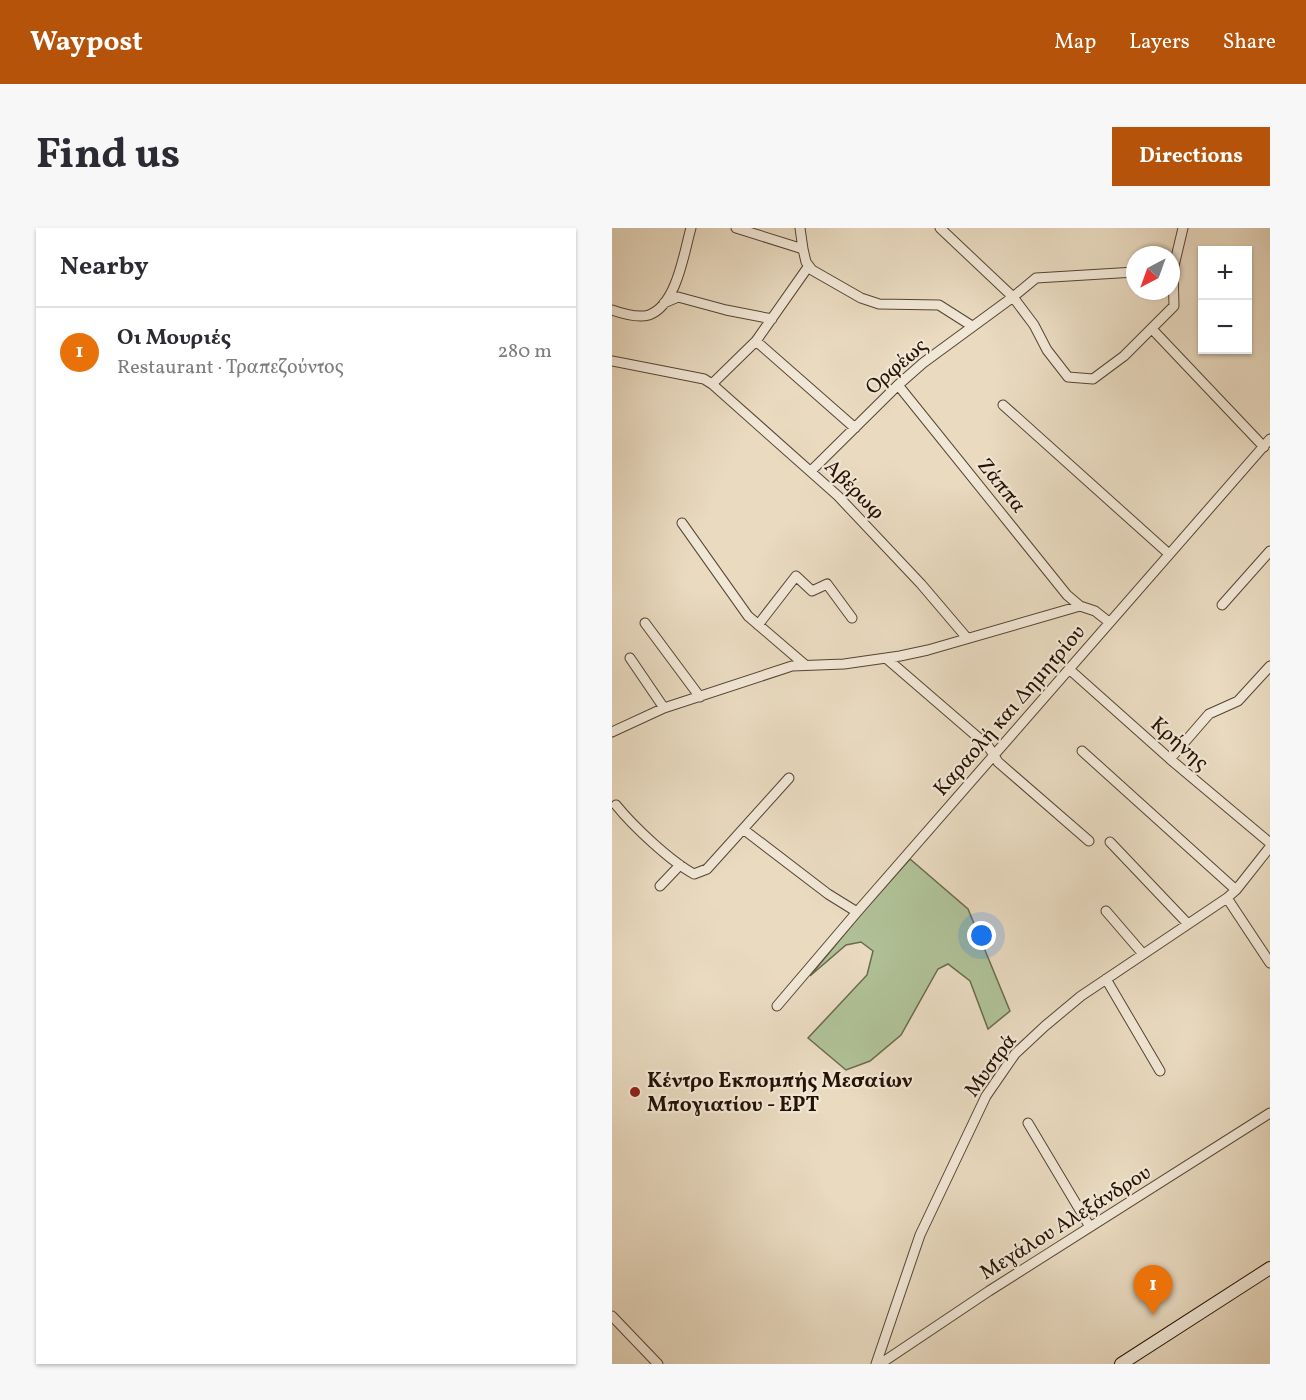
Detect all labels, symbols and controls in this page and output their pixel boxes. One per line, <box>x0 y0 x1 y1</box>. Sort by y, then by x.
text: Waypost <box>30 23 143 62</box>
text: Map <box>1054 28 1096 57</box>
text: Layers <box>1129 28 1190 57</box>
text: Share <box>1223 28 1276 57</box>
text: Find us <box>36 127 180 186</box>
button: Directions <box>1112 127 1270 186</box>
north arrow <box>1126 246 1180 300</box>
map controls <box>1198 246 1252 354</box>
button: + <box>1198 246 1252 300</box>
text: Nearby <box>60 249 149 285</box>
button: − <box>1198 300 1252 354</box>
text: Οι Μουριές <box>117 323 231 354</box>
street label: Ορφέως <box>860 332 934 402</box>
text: 1 <box>75 338 84 366</box>
text: 280 m <box>497 338 552 366</box>
text: Restaurant · Τραπεζούντος <box>117 354 344 382</box>
street label: Ζάππα <box>970 452 1032 520</box>
street label: Αβέρωφ <box>817 453 891 527</box>
street label: Καραολή και Δημητρίου <box>928 619 1093 803</box>
street label: Κρήνης <box>1144 711 1214 778</box>
your location <box>967 921 996 950</box>
street label: Μυστρά <box>958 1028 1024 1104</box>
place label: Κέντρο Εκπομπής Μεσαίων Μπογιατίου - ΕΡΤ <box>647 1067 913 1120</box>
marker: Κέντρο Εκπομπής Μεσαίων Μπογιατίου - ΕΡΤ <box>628 1085 642 1099</box>
street label: Μεγάλου Αλεξάνδρου <box>975 1159 1157 1288</box>
pin: 1 <box>1134 1266 1172 1315</box>

